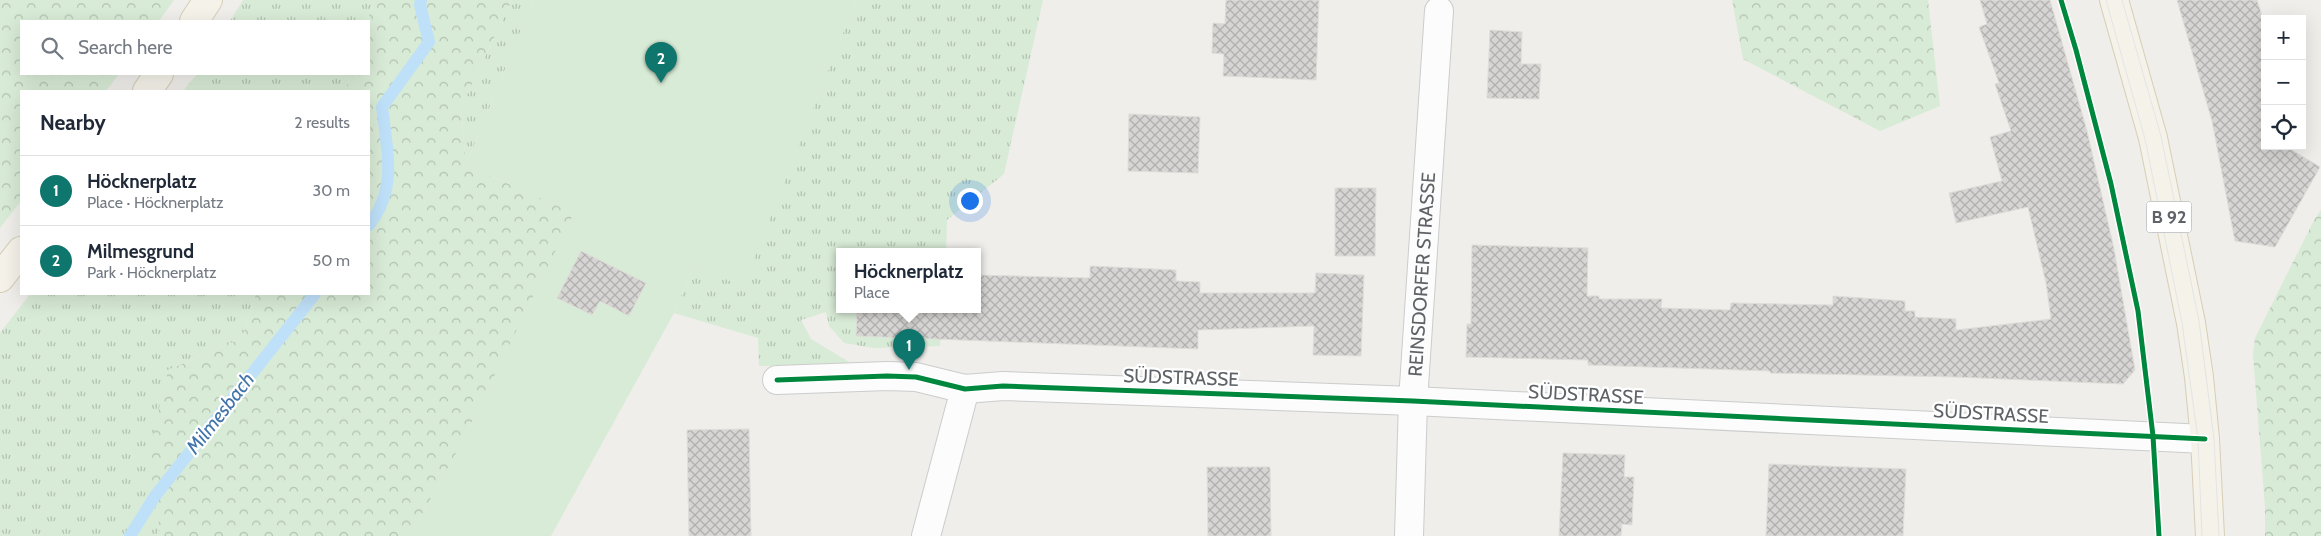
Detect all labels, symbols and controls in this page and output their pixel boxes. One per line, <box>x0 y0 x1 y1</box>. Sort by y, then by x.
map controls <box>2261 15 2306 150</box>
button: + <box>2261 15 2306 60</box>
search box <box>20 20 370 75</box>
icon: search <box>38 34 66 62</box>
text: Search here <box>78 36 172 59</box>
pin: 2 <box>645 42 677 83</box>
button: − <box>2261 60 2306 105</box>
button: locate <box>2261 105 2306 150</box>
text: Nearby <box>40 110 106 135</box>
text: 2 results <box>294 113 350 132</box>
text: Höcknerplatz <box>87 170 197 193</box>
street label: REINSDORFER STRASSE <box>1404 171 1440 377</box>
text: 1 <box>53 181 59 200</box>
text: 30 m <box>313 181 350 200</box>
your location <box>957 188 983 214</box>
text: Place · Höcknerplatz <box>87 193 224 212</box>
road number: B 92 <box>2146 202 2192 232</box>
text: Milmesgrund <box>87 240 194 263</box>
popup <box>836 248 981 313</box>
text: 2 <box>52 251 60 270</box>
text: 50 m <box>313 251 350 270</box>
text: Höcknerplatz <box>854 260 963 283</box>
text: Park · Höcknerplatz <box>87 263 216 282</box>
text: Place <box>854 283 890 302</box>
pin: 1 <box>893 329 925 370</box>
street label: SÜDSTRASSE <box>1123 364 1239 391</box>
water label: Milmesbach <box>180 368 259 459</box>
street label: SÜDSTRASSE <box>1528 380 1644 409</box>
street label: SÜDSTRASSE <box>1933 399 2049 428</box>

